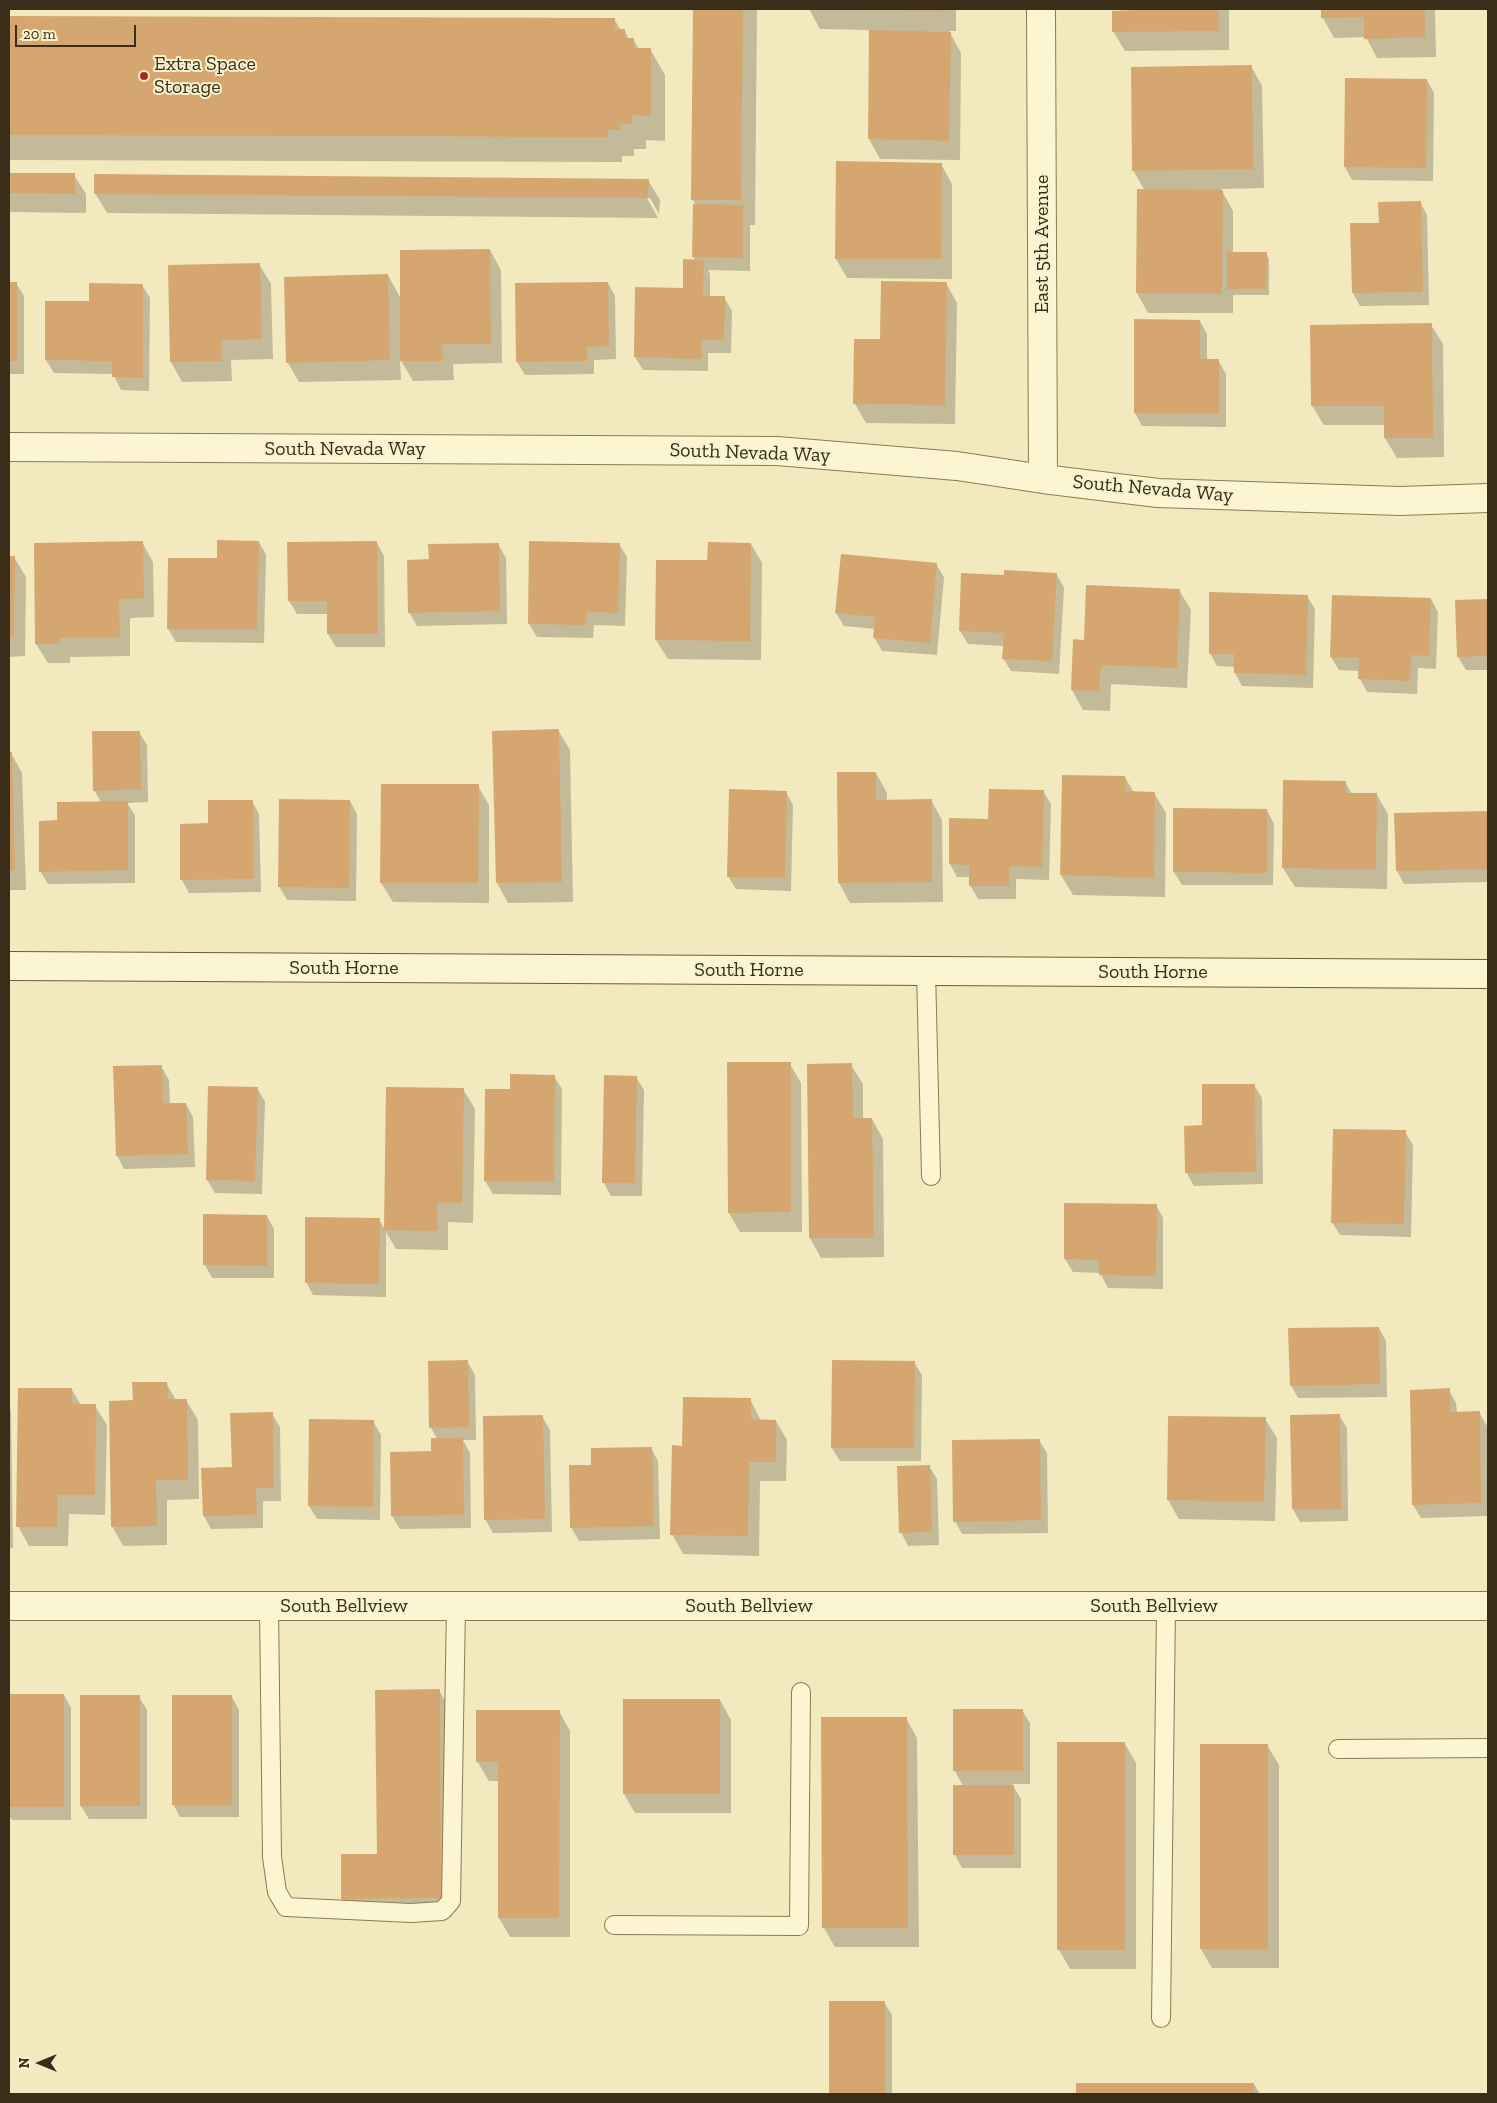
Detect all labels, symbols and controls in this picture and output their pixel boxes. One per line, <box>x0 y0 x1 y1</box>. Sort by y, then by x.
scale bar <box>18 15 139 47</box>
text: 20 m <box>23 25 56 43</box>
place label: Extra Space Storage <box>154 52 256 99</box>
marker: Extra Space Storage <box>138 70 150 82</box>
street label: East 5th Avenue <box>1030 175 1054 313</box>
street label: South Nevada Way <box>265 437 425 461</box>
street label: South Nevada Way <box>669 438 831 468</box>
street label: South Nevada Way <box>1072 470 1234 508</box>
street label: South Horne <box>289 956 399 980</box>
street label: South Horne <box>694 958 804 982</box>
street label: South Horne <box>1098 960 1208 984</box>
street label: South Bellview <box>280 1594 408 1618</box>
street label: South Bellview <box>685 1594 813 1618</box>
street label: South Bellview <box>1090 1594 1218 1618</box>
north arrow <box>15 2038 65 2088</box>
text: N <box>16 2058 33 2068</box>

